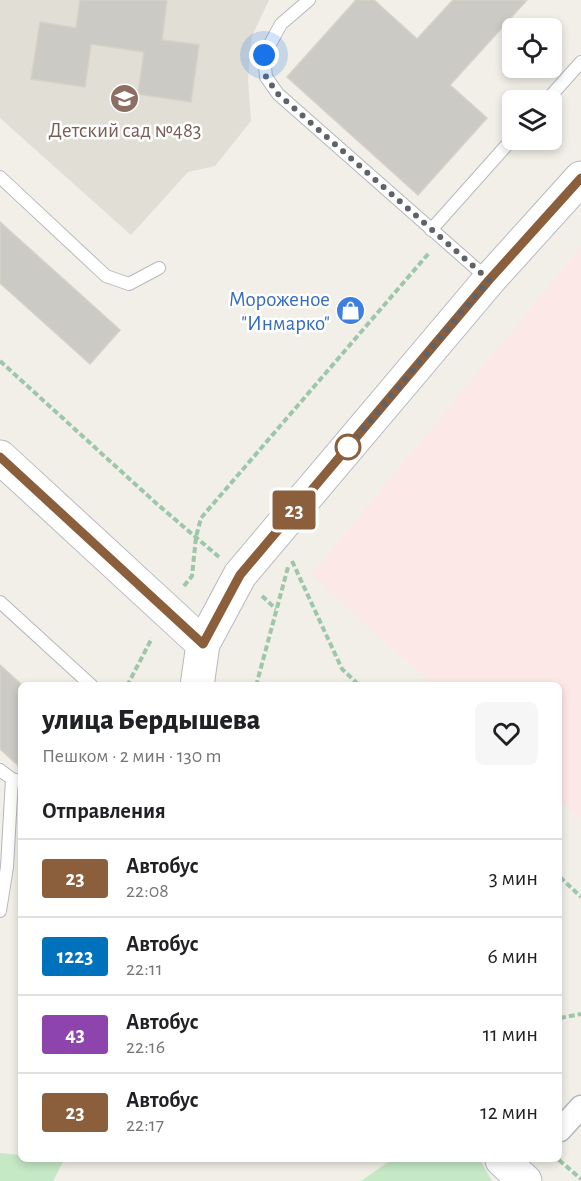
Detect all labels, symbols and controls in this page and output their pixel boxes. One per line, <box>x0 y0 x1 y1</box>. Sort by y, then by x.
map controls <box>502 18 562 150</box>
button: locate <box>502 18 562 78</box>
your location <box>249 40 279 70</box>
school or university icon: Детский сад №483 <box>109 83 141 115</box>
button: layers <box>502 90 562 150</box>
place label: Детский сад №483 <box>48 120 202 141</box>
place label: Мороженое "Инмарко" <box>229 289 330 334</box>
shop icon: Мороженое "Инмарко" <box>335 295 367 327</box>
unlabelled marker <box>335 434 361 460</box>
line badge: 23 <box>267 490 321 530</box>
text: 23 <box>285 500 303 521</box>
button: heart <box>475 702 538 765</box>
text: улица Бердышева <box>42 707 260 735</box>
text: Пешком · 2 мин · 130 m <box>42 746 222 766</box>
text: Отправления <box>42 800 166 822</box>
text: Автобус <box>126 855 199 877</box>
text: 3 мин <box>489 867 538 889</box>
text: 23 <box>66 868 84 889</box>
text: 22:08 <box>126 881 169 901</box>
text: Автобус <box>126 933 199 955</box>
text: 6 мин <box>487 945 538 967</box>
text: 1223 <box>57 946 93 967</box>
text: 22:11 <box>126 959 163 979</box>
text: Автобус <box>126 1011 199 1033</box>
text: 11 мин <box>483 1023 538 1045</box>
text: 43 <box>65 1024 85 1045</box>
text: 22:16 <box>126 1037 165 1057</box>
text: Автобус <box>126 1089 199 1111</box>
text: 12 мин <box>480 1101 538 1123</box>
text: 23 <box>66 1102 84 1123</box>
text: 22:17 <box>126 1115 164 1135</box>

